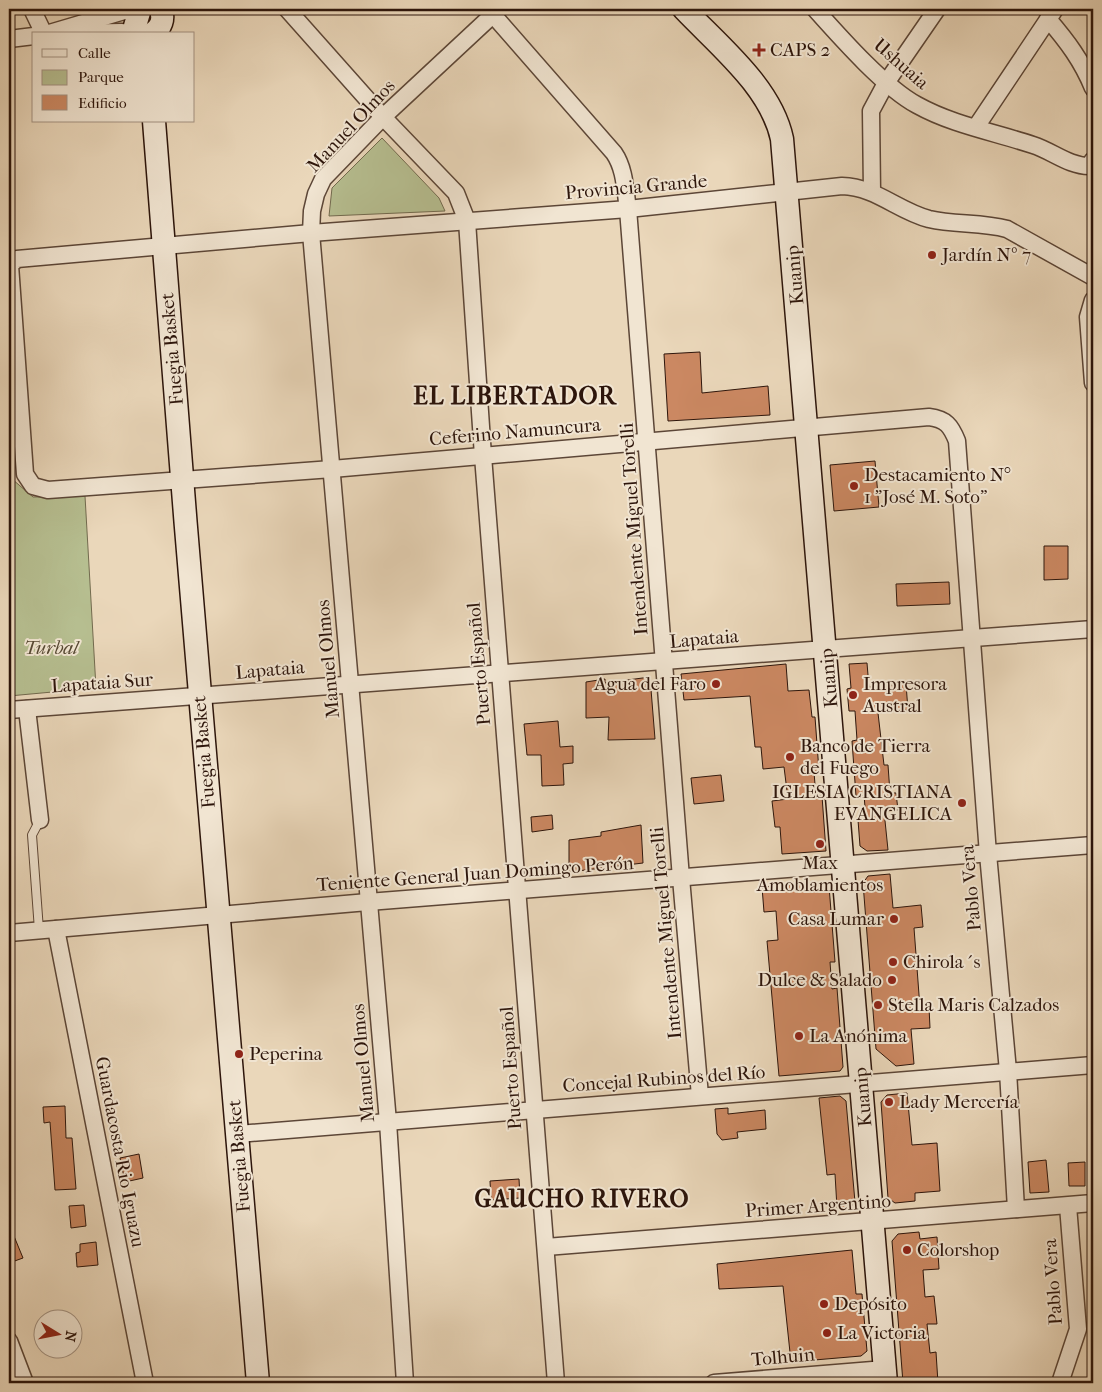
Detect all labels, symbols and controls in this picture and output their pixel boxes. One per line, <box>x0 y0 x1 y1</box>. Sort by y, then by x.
legend <box>32 32 195 122</box>
street label: Ushuaia <box>869 34 933 94</box>
place label: CAPS 2 <box>770 39 830 61</box>
marker: CAPS 2 <box>752 43 766 57</box>
text: Calle <box>78 44 111 62</box>
text: Parque <box>78 68 124 86</box>
street label: Manuel Olmos <box>302 75 400 177</box>
text: Edificio <box>78 94 127 112</box>
street label: Provincia Grande <box>564 170 708 204</box>
street label: Kuanip <box>781 244 809 306</box>
place label: Jardín Nº 7 <box>940 244 1031 266</box>
marker: Jardín Nº 7 <box>926 249 938 261</box>
street label: Fuegia Basket <box>156 292 188 406</box>
district label: EL LIBERTADOR <box>413 382 617 410</box>
street label: Ceferino Namuncura <box>428 414 602 450</box>
street label: Intendente Miguel Torelli <box>616 422 652 636</box>
place label: Destacamiento N° 1 "José M. Soto" <box>864 464 1011 508</box>
marker: Destacamiento N° 1 "José M. Soto" <box>848 480 860 492</box>
street label: Manuel Olmos <box>312 599 344 719</box>
street label: Puerto Español <box>463 601 495 727</box>
street label: Lapataia <box>668 625 740 653</box>
park label: Turbal <box>24 637 80 659</box>
street label: Kuanip <box>815 647 843 709</box>
street label: Lapataia <box>234 656 306 684</box>
street label: Lapataia Sur <box>50 668 155 698</box>
place label: Agua del Faro <box>593 673 706 695</box>
place label: Impresora Austral <box>862 673 947 717</box>
marker: Agua del Faro <box>710 678 722 690</box>
marker: Impresora Austral <box>847 689 859 701</box>
street label: Fuegia Basket <box>188 695 220 809</box>
place label: Banco de Tierra del Fuego <box>800 735 930 779</box>
marker: Banco de Tierra del Fuego <box>784 751 796 763</box>
place label: IGLESIA CRISTIANA EVANGELICA <box>772 781 953 825</box>
marker: IGLESIA CRISTIANA EVANGELICA <box>956 797 968 809</box>
street label: Intendente Miguel Torelli <box>646 826 686 1040</box>
marker: Max Amoblamientos <box>814 838 826 850</box>
street label: Pablo Vera <box>956 844 986 932</box>
street label: Teniente General Juan Domingo Perón <box>316 852 634 896</box>
place label: Max Amoblamientos <box>756 852 883 896</box>
place label: Casa Lumar <box>788 908 885 930</box>
marker: Casa Lumar <box>888 913 900 925</box>
place label: Chirola´s <box>903 951 981 973</box>
marker: Chirola´s <box>887 956 899 968</box>
place label: Dulce & Salado <box>757 969 882 991</box>
marker: Dulce & Salado <box>886 974 898 986</box>
place label: Stella Maris Calzados <box>888 994 1059 1016</box>
marker: Stella Maris Calzados <box>872 999 884 1011</box>
street label: Manuel Olmos <box>347 1003 379 1123</box>
street label: Puerto Español <box>496 1006 526 1130</box>
place label: La Anónima <box>809 1025 908 1047</box>
marker: La Anónima <box>793 1030 805 1042</box>
place label: Peperina <box>249 1043 323 1065</box>
marker: Peperina <box>233 1048 245 1060</box>
street label: Guardacosta Rio Iguazu <box>91 1055 149 1250</box>
street label: Concejal Rubinos del Río <box>562 1061 766 1097</box>
street label: Kuanip <box>849 1066 877 1128</box>
place label: Lady Mercería <box>899 1091 1019 1113</box>
marker: Lady Mercería <box>883 1096 895 1108</box>
street label: Fuegia Basket <box>223 1099 255 1213</box>
district label: GAUCHO RIVERO <box>474 1185 690 1213</box>
street label: Primer Argentino <box>744 1190 892 1222</box>
street label: Pablo Vera <box>1039 1238 1067 1326</box>
place label: Colorshop <box>917 1239 999 1261</box>
marker: Colorshop <box>901 1244 913 1256</box>
place label: Depósito <box>834 1293 907 1315</box>
marker: Depósito <box>818 1298 830 1310</box>
north arrow <box>32 1310 82 1360</box>
place label: La Victoria <box>837 1322 927 1344</box>
marker: La Victoria <box>821 1327 833 1339</box>
text: N <box>61 1329 80 1343</box>
street label: Tolhuin <box>750 1343 816 1371</box>

